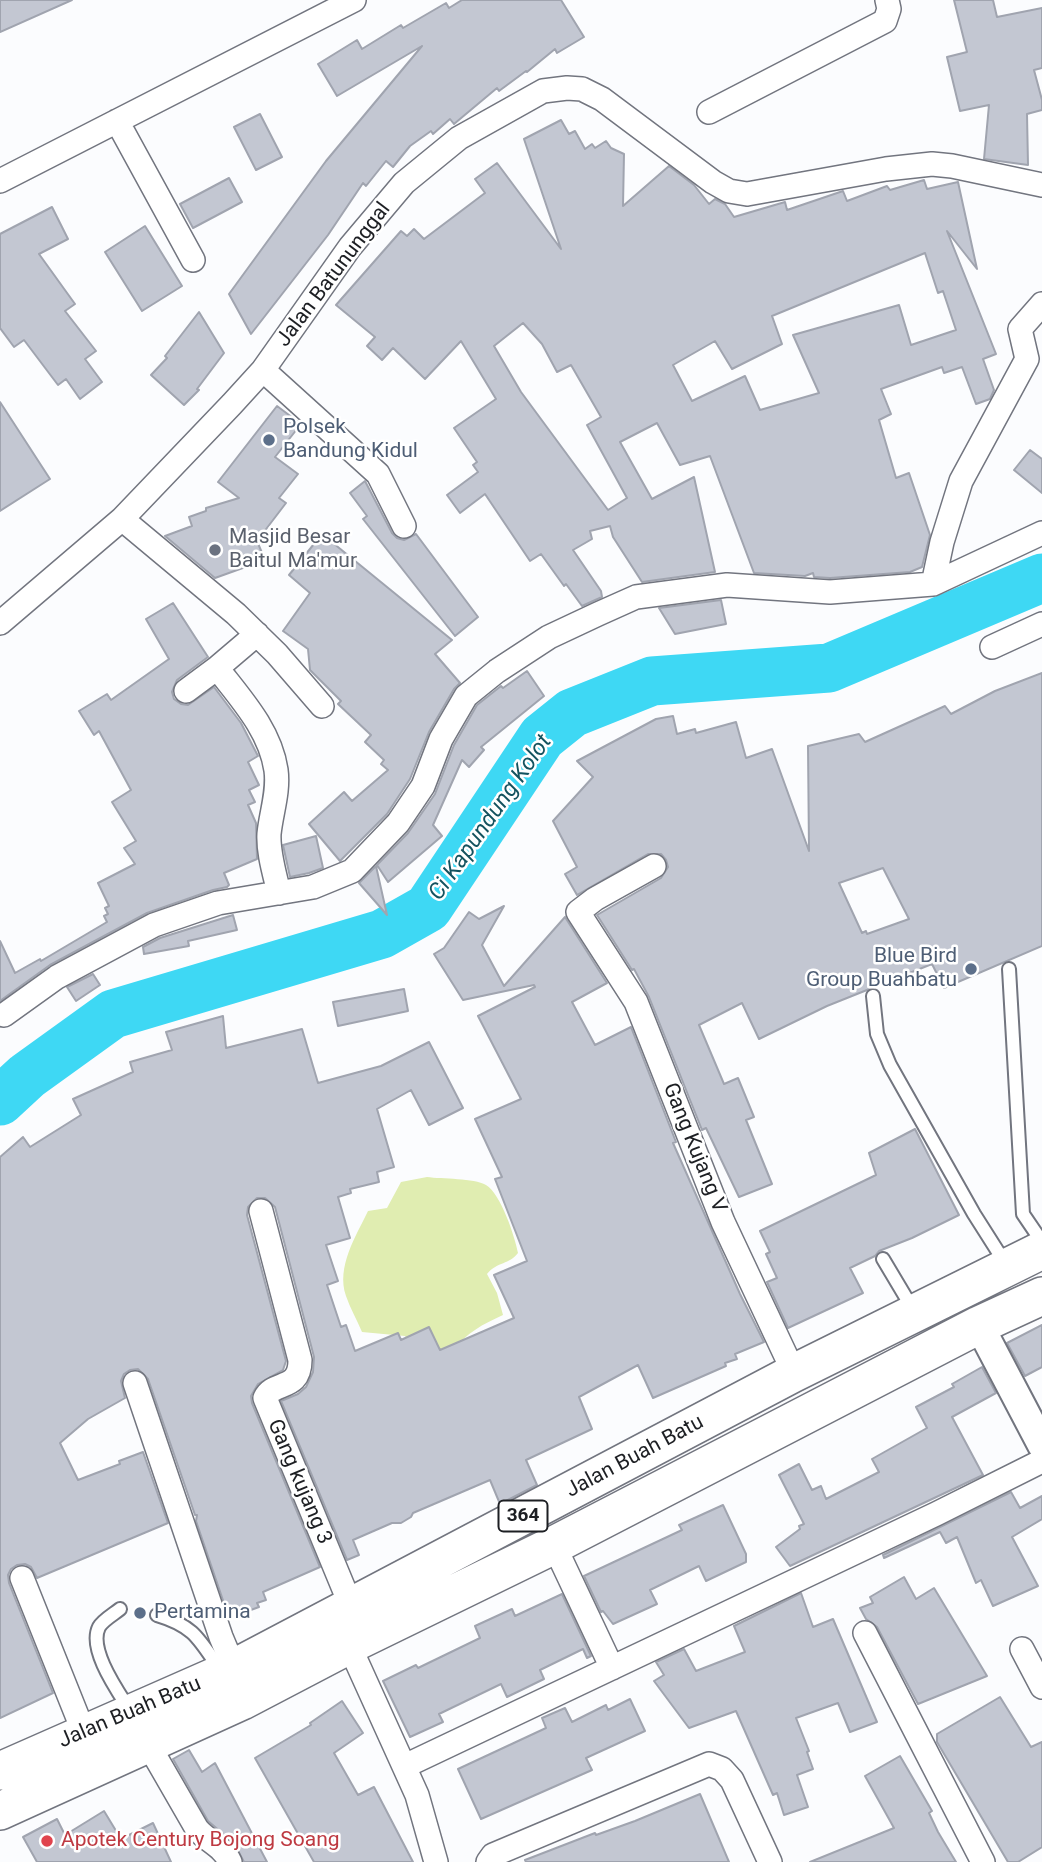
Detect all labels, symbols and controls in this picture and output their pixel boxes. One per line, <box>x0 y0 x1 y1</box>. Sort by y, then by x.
street label: Jalan Batununggal <box>272 198 396 352</box>
place label: Polsek Bandung Kidul <box>283 415 418 465</box>
marker: Polsek Bandung Kidul <box>261 432 277 448</box>
place label: Masjid Besar Baitul Ma'mur <box>229 525 357 575</box>
marker: Masjid Besar Baitul Ma'mur <box>207 542 223 558</box>
water label: Ci Kapundung Kolot <box>423 730 559 906</box>
place label: Blue Bird Group Buahbatu <box>806 944 957 994</box>
marker: Blue Bird Group Buahbatu <box>963 961 979 977</box>
street label: Gang Kujang V <box>657 1080 731 1216</box>
street label: Jalan Buah Batu <box>562 1410 708 1504</box>
street label: Gang kujang 3 <box>261 1416 337 1548</box>
road number: 364 <box>498 1500 548 1532</box>
place label: Pertamina <box>154 1600 251 1626</box>
marker: Pertamina <box>132 1605 148 1621</box>
street label: Jalan Buah Batu <box>55 1672 205 1754</box>
place label: Apotek Century Bojong Soang <box>61 1828 340 1854</box>
marker: Apotek Century Bojong Soang <box>39 1833 55 1849</box>

